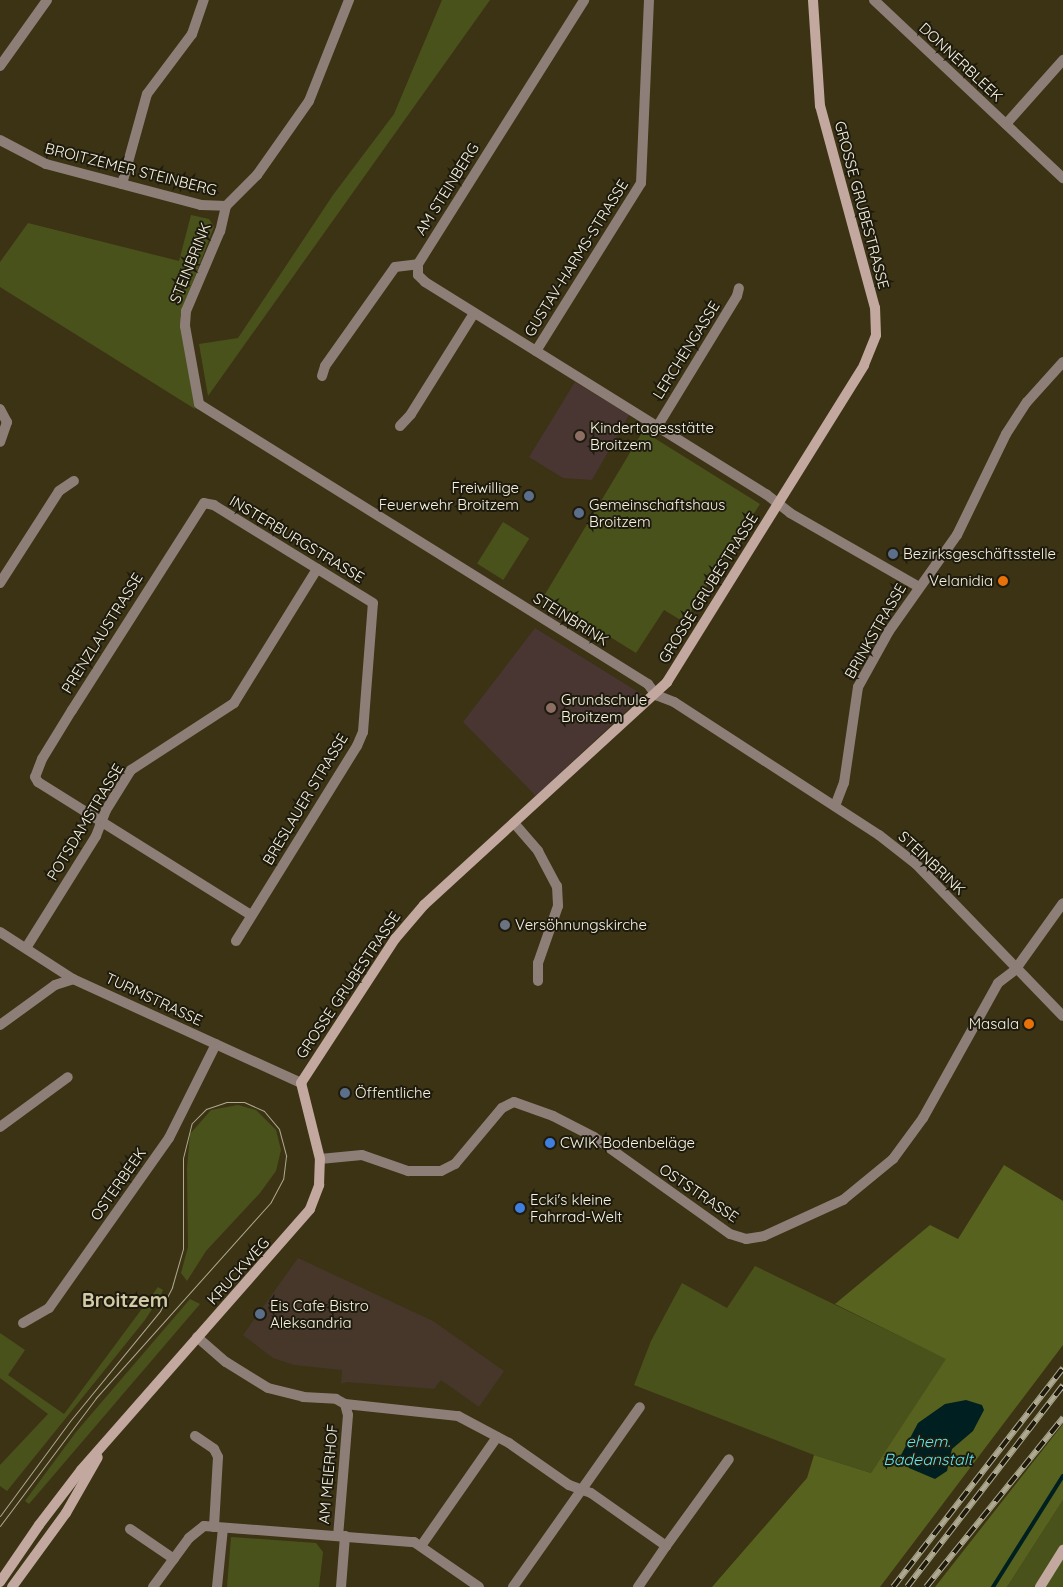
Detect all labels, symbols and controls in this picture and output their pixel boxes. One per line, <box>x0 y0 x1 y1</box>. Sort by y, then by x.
street label: DONNERBLEEK <box>916 19 1006 105</box>
street label: GROSSE GRUBESTRASSE <box>831 119 893 291</box>
street label: BROITZEMER STEINBERG <box>43 139 219 199</box>
street label: AM STEINBERG <box>411 139 483 239</box>
street label: GUSTAV-HARMS-STRASSE <box>520 176 632 340</box>
street label: STEINBRINK <box>166 220 214 306</box>
street label: LERCHENGASSE <box>649 298 723 402</box>
place label: Kindertagesstätte Broitzem <box>590 418 714 453</box>
marker: Kindertagesstätte Broitzem <box>574 430 586 442</box>
place label: Freiwillige Feuerwehr Broitzem <box>379 478 519 513</box>
marker: Freiwillige Feuerwehr Broitzem <box>523 490 535 502</box>
street label: INSTERBURGSTRASSE <box>226 492 368 586</box>
place label: Gemeinschaftshaus Broitzem <box>589 495 725 530</box>
marker: Gemeinschaftshaus Broitzem <box>573 507 585 519</box>
street label: GROSSE GRUBESTRASSE <box>654 510 762 666</box>
place label: Bezirksgeschäftsstelle <box>903 545 1056 563</box>
marker: Bezirksgeschäftsstelle <box>887 548 899 560</box>
street label: PRENZLAUSTRASSE <box>58 569 146 697</box>
place label: Velanidia <box>929 572 993 590</box>
marker: Velanidia <box>997 575 1009 587</box>
street label: BRINKSTRASSE <box>840 580 910 682</box>
street label: STEINBRINK <box>530 589 612 649</box>
place label: Grundschule Broitzem <box>561 690 647 725</box>
marker: Grundschule Broitzem <box>545 702 557 714</box>
street label: BRESLAUER STRASSE <box>259 730 351 868</box>
street label: POTSDAMSTRASSE <box>43 760 127 884</box>
street label: STEINBRINK <box>895 827 969 899</box>
street label: GROSSE GRUBESTRASSE <box>292 908 404 1062</box>
place label: Versöhnungskirche <box>515 916 647 934</box>
marker: Versöhnungskirche <box>499 919 511 931</box>
street label: TURMSTRASSE <box>103 969 205 1029</box>
place label: Masala <box>969 1015 1019 1033</box>
marker: Masala <box>1023 1018 1035 1030</box>
place label: Öffentliche <box>355 1084 431 1102</box>
marker: Öffentliche <box>339 1087 351 1099</box>
place label: CWIK Bodenbeläge <box>560 1134 695 1152</box>
marker: CWIK Bodenbeläge <box>544 1137 556 1149</box>
street label: OSTERBEEK <box>86 1144 150 1224</box>
street label: OSTSTRASSE <box>656 1160 742 1226</box>
place label: Ecki's kleine Fahrrad-Welt <box>530 1190 622 1225</box>
marker: Ecki's kleine Fahrrad-Welt <box>514 1202 526 1214</box>
street label: KRUCKWEG <box>203 1234 273 1308</box>
district label: Broitzem <box>82 1287 168 1311</box>
place label: Eis Cafe Bistro Aleksandria <box>270 1296 369 1331</box>
marker: Eis Cafe Bistro Aleksandria <box>254 1308 266 1320</box>
street label: AM MEIERHOF <box>315 1423 341 1525</box>
water label: ehem. Badeanstalt <box>883 1431 973 1469</box>

